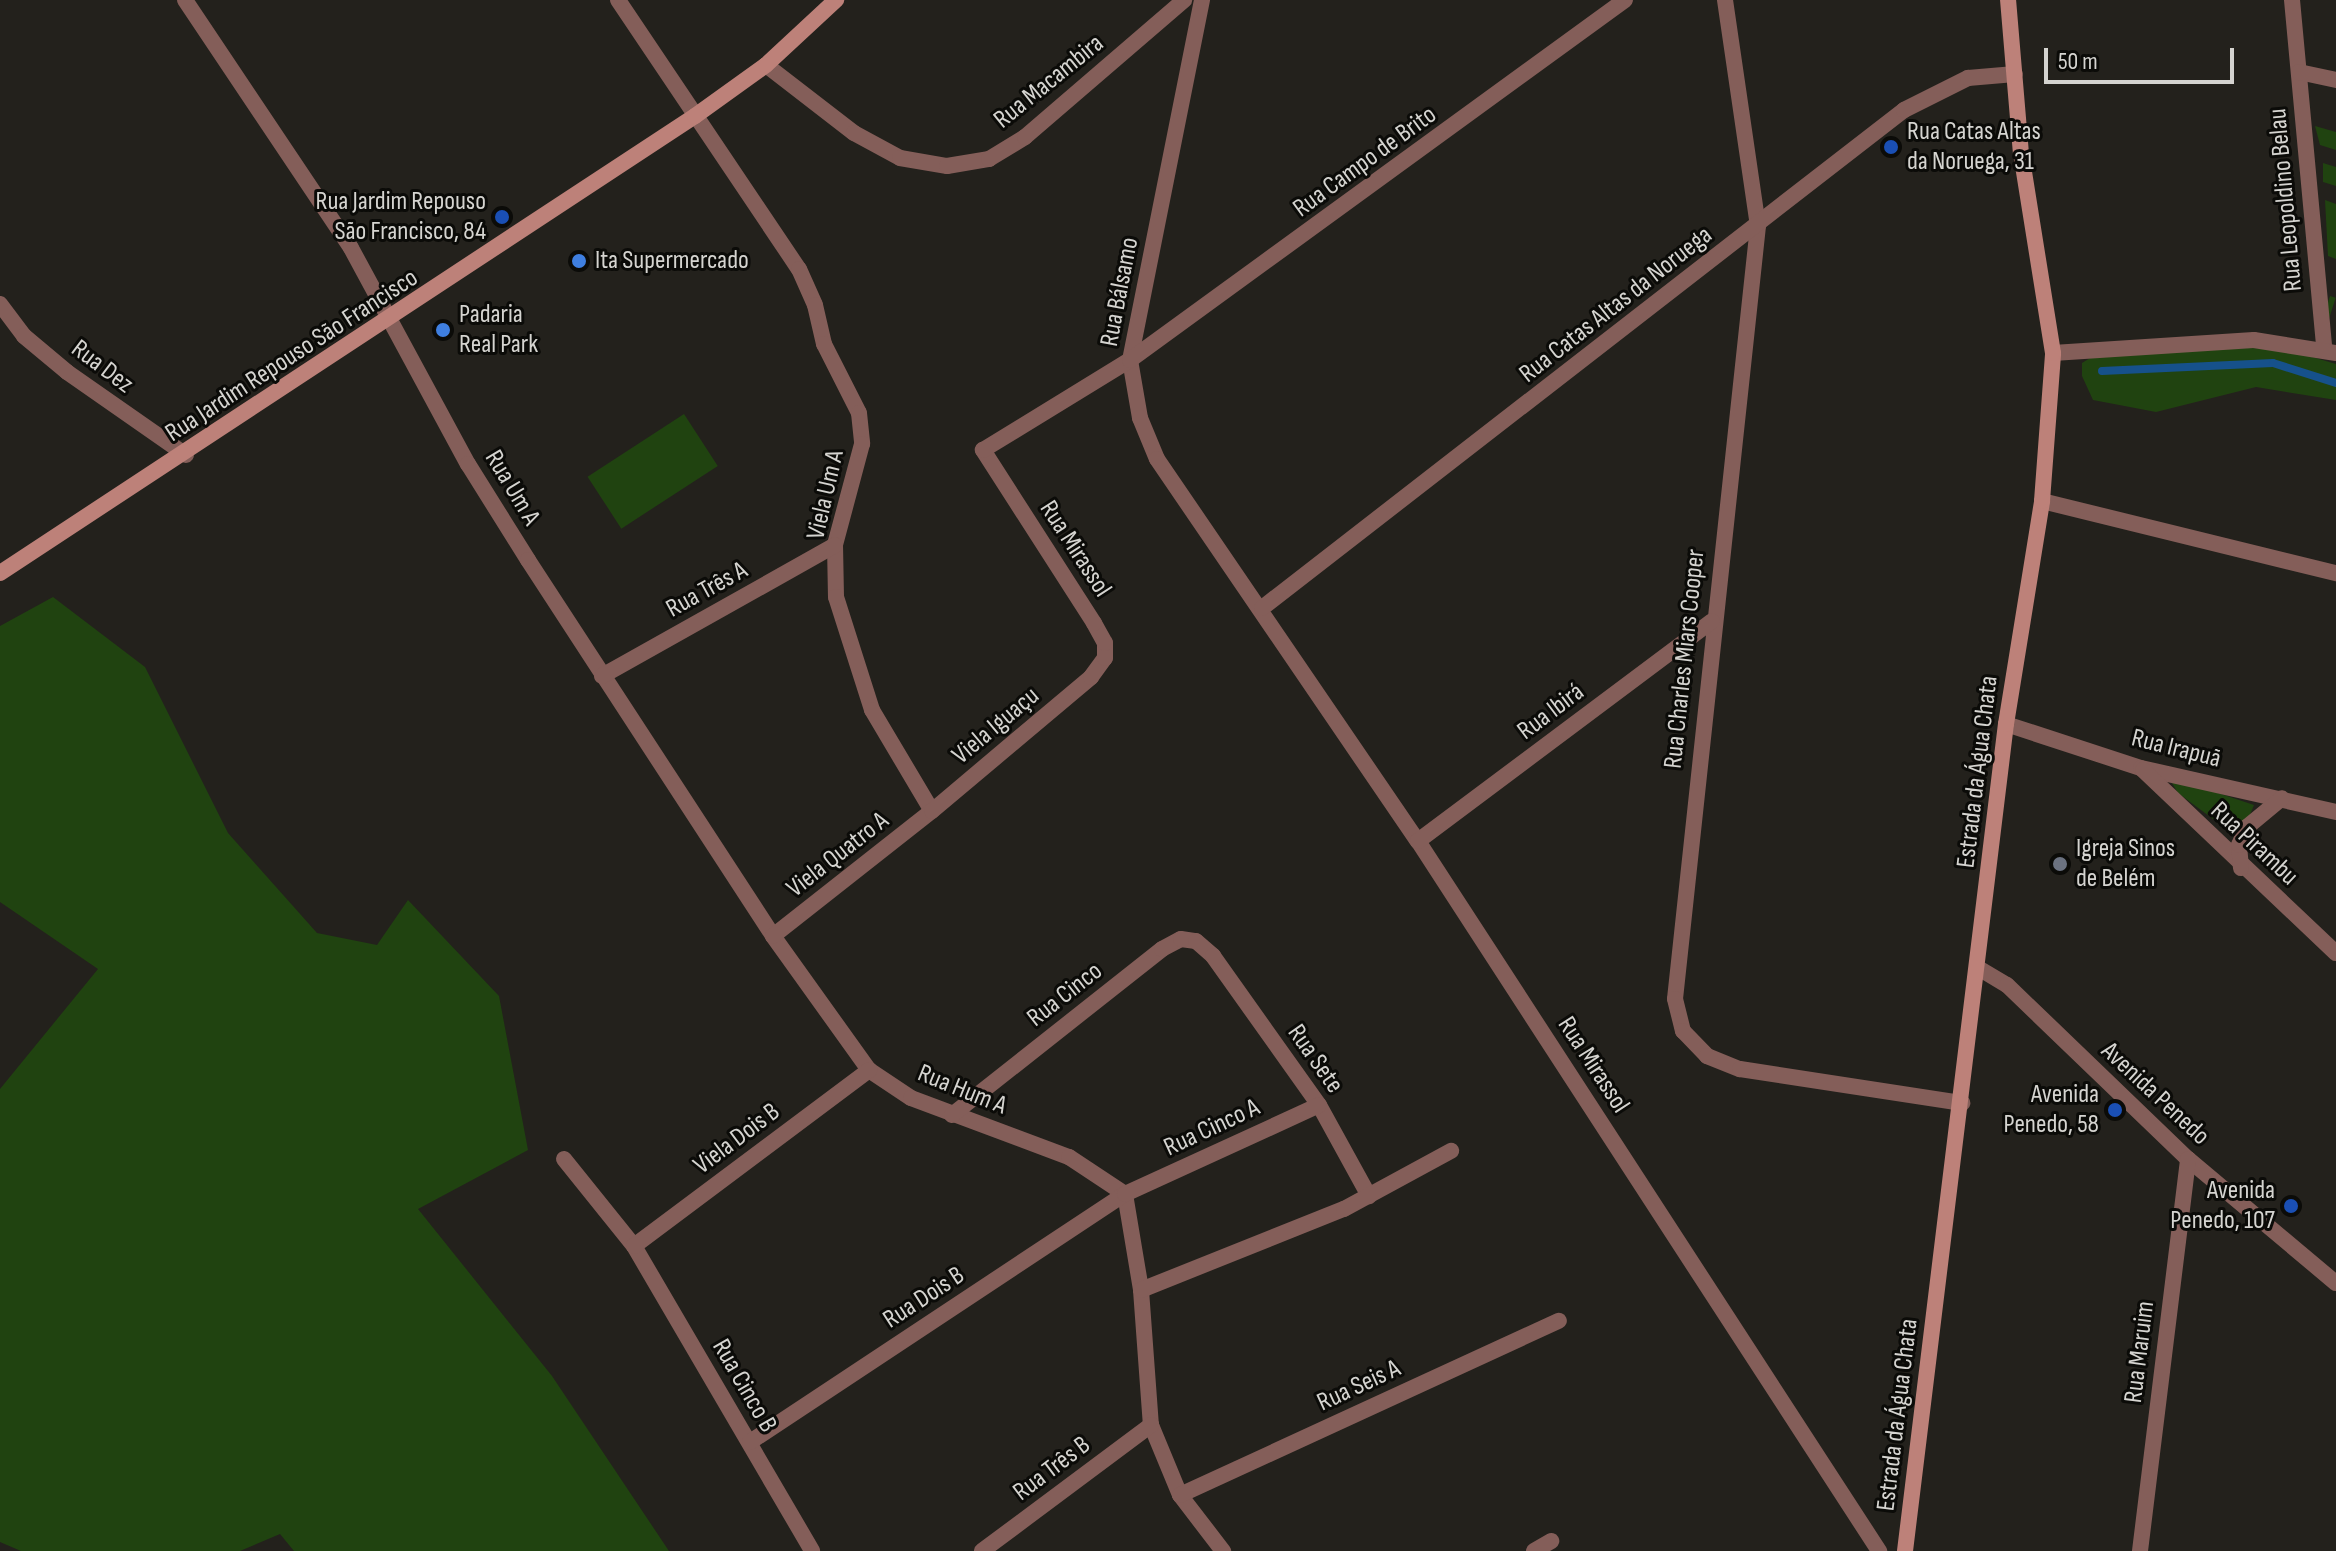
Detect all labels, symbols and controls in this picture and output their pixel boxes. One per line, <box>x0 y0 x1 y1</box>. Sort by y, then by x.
street label: Rua Macambira <box>988 28 1110 136</box>
scale bar <box>2048 32 2238 82</box>
text: 50 m <box>2058 47 2098 76</box>
street label: Rua Campo de Brito <box>1287 100 1443 224</box>
street label: Rua Leopoldino Belau <box>2262 107 2310 293</box>
place label: Rua Catas Altas da Noruega, 31 <box>1907 116 2041 178</box>
marker: Rua Catas Altas da Noruega, 31 <box>1882 138 1900 156</box>
place label: Rua Jardim Repouso São Francisco, 84 <box>315 186 486 248</box>
marker: Rua Jardim Repouso São Francisco, 84 <box>493 208 511 226</box>
street label: Rua Catas Altas da Noruega <box>1513 220 1719 390</box>
street label: Rua Bálsamo <box>1094 235 1146 349</box>
place label: Ita Supermercado <box>595 245 749 277</box>
marker: Ita Supermercado <box>570 252 588 270</box>
street label: Rua Jardim Repouso São Francisco <box>160 263 424 449</box>
place label: Padaria Real Park <box>459 299 538 360</box>
marker: Padaria Real Park <box>434 321 452 339</box>
street label: Rua Dez <box>65 334 139 400</box>
street label: Rua Um A <box>478 445 546 531</box>
street label: Viela Um A <box>801 447 851 543</box>
street label: Rua Mirassol <box>1032 495 1118 603</box>
street label: Rua Charles Miars Cooper <box>1658 548 1712 770</box>
street label: Rua Três A <box>661 555 753 625</box>
street label: Estrada da Água Chata <box>1951 674 2005 870</box>
street label: Rua Ibirá <box>1512 677 1590 747</box>
street label: Viela Iguaçu <box>946 681 1046 771</box>
street label: Rua Irapuã <box>2128 723 2224 775</box>
street label: Rua Pirambu <box>2204 796 2304 892</box>
street label: Viela Quatro A <box>781 806 895 904</box>
place label: Igreja Sinos de Belém <box>2076 833 2175 894</box>
marker: Igreja Sinos de Belém <box>2051 855 2069 873</box>
street label: Rua Cinco <box>1021 956 1109 1034</box>
street label: Rua Mirassol <box>1550 1011 1636 1119</box>
street label: Rua Sete <box>1280 1019 1350 1099</box>
street label: Avenida Penedo <box>2094 1036 2216 1152</box>
street label: Rua Hum A <box>913 1058 1011 1122</box>
place label: Avenida Penedo, 58 <box>2003 1079 2099 1140</box>
street label: Rua Cinco A <box>1159 1092 1265 1164</box>
street label: Viela Dois B <box>688 1097 786 1181</box>
marker: Avenida Penedo, 58 <box>2106 1101 2124 1119</box>
place label: Avenida Penedo, 107 <box>2170 1175 2275 1236</box>
marker: Avenida Penedo, 107 <box>2282 1197 2300 1215</box>
street label: Rua Dois B <box>878 1260 970 1336</box>
street label: Rua Maruim <box>2118 1299 2162 1405</box>
street label: Estrada da Água Chata <box>1871 1317 1925 1513</box>
street label: Rua Cinco B <box>705 1334 783 1438</box>
street label: Rua Seis A <box>1313 1353 1405 1419</box>
street label: Rua Três B <box>1007 1430 1097 1508</box>

